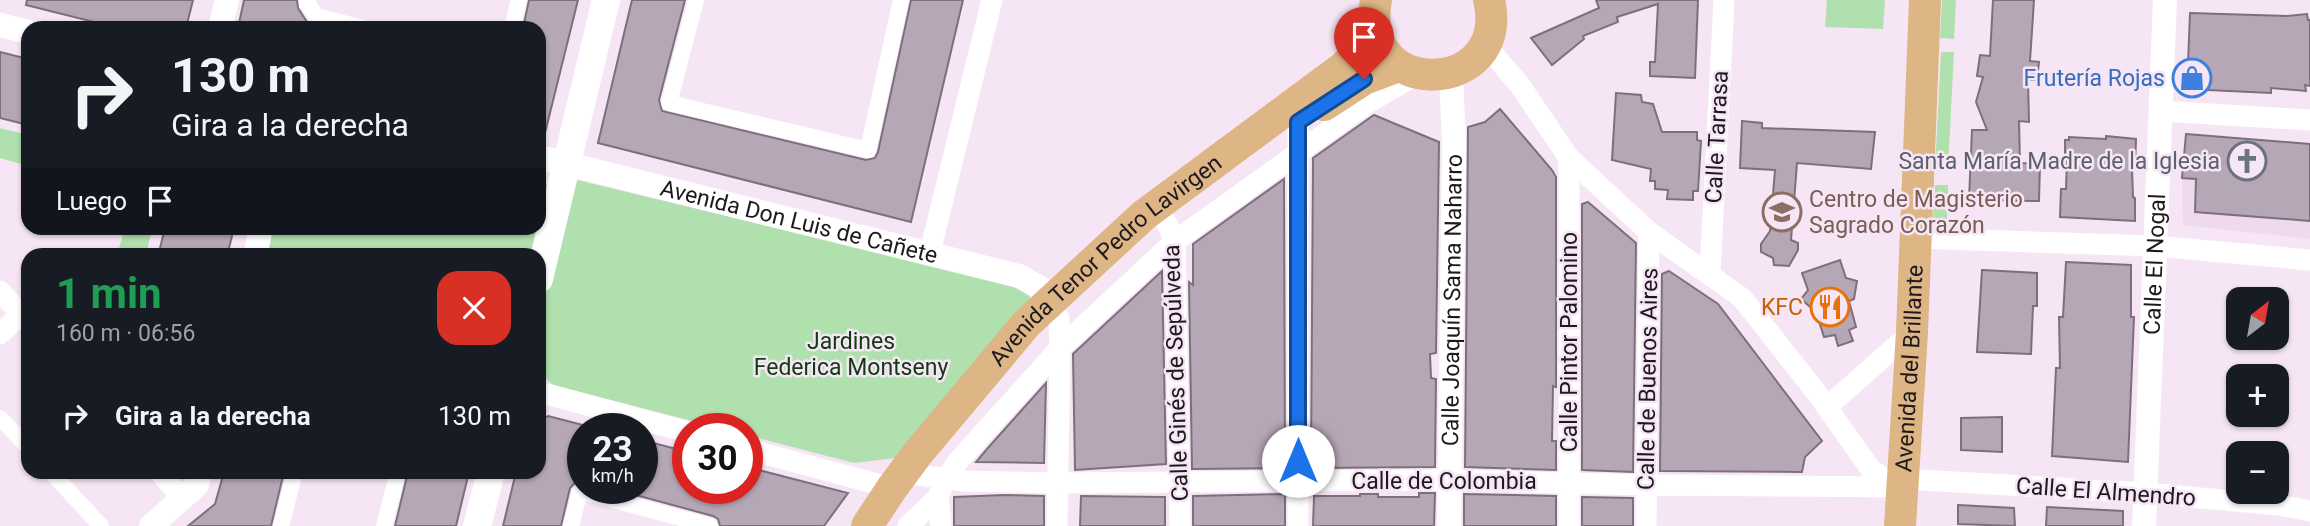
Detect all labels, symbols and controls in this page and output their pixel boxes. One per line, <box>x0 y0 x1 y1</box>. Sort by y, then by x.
pin <box>1334 7 1394 79</box>
icon: arrive <box>1345 18 1383 56</box>
text: 130 m <box>171 47 310 104</box>
icon: right <box>56 49 147 140</box>
shop icon: Frutería Rojas <box>2171 57 2213 99</box>
place label: Frutería Rojas <box>2024 65 2165 92</box>
street label: Calle Tarrasa <box>1700 70 1734 204</box>
text: Gira a la derecha <box>171 106 409 144</box>
church icon: Santa María Madre de la Iglesia <box>2226 140 2268 182</box>
place label: Santa María Madre de la Iglesia <box>1898 148 2220 175</box>
street label: Avenida Tenor Pedro Lavirgen <box>983 149 1227 371</box>
street label: Calle Joaquín Sama Naharro <box>1437 154 1467 446</box>
street label: Avenida Don Luis de Cañete <box>658 174 941 269</box>
icon: arrive <box>141 182 179 220</box>
text: Luego <box>56 186 127 216</box>
place label: Centro de Magisterio Sagrado Corazón <box>1809 186 2023 239</box>
school or university icon: Centro de Magisterio Sagrado Corazón <box>1761 191 1803 233</box>
street label: Calle El Nogal <box>2138 193 2171 335</box>
street label: Calle Pintor Palomino <box>1556 232 1583 452</box>
street label: Calle Ginés de Sepúlveda <box>1158 244 1194 502</box>
street label: Avenida del Brillante <box>1890 264 1928 473</box>
street label: Calle de Buenos Aires <box>1633 268 1663 490</box>
text: 1 min <box>56 269 162 318</box>
button: close <box>437 271 511 345</box>
restaurant icon: KFC <box>1809 286 1851 328</box>
north arrow <box>2226 287 2289 350</box>
map controls <box>2226 287 2289 504</box>
place label: KFC <box>1761 294 1803 321</box>
text: 160 m · 06:56 <box>56 320 195 347</box>
park label: Jardines Federica Montseny <box>754 328 948 381</box>
button: + <box>2226 364 2289 427</box>
icon: right <box>56 397 94 435</box>
text: Gira a la derecha <box>115 401 311 431</box>
text: 130 m <box>438 401 511 431</box>
speed limit sign: 30 <box>672 413 763 504</box>
position arrow <box>1261 424 1335 498</box>
text: 23 <box>592 429 633 470</box>
button: − <box>2226 441 2289 504</box>
text: km/h <box>591 465 634 486</box>
street label: Calle de Colombia <box>1351 468 1537 495</box>
street label: Calle El Almendro <box>2015 472 2197 512</box>

